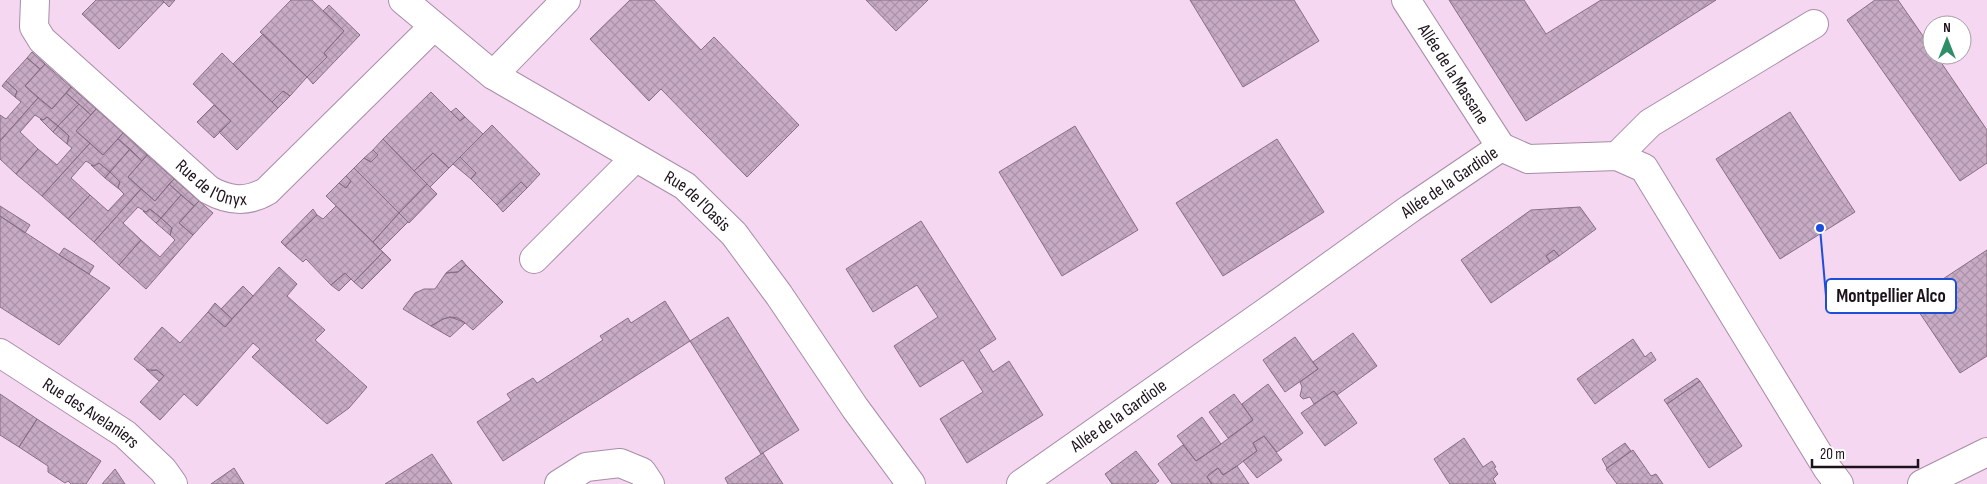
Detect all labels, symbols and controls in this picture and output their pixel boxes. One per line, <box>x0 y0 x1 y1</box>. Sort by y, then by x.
north arrow <box>1922 15 1972 65</box>
street label: Allée de la Massane <box>1413 19 1494 128</box>
text: N <box>1943 19 1951 36</box>
street label: Allée de la Gardiole <box>1396 142 1502 223</box>
street label: Rue de l'Onyx <box>172 155 248 210</box>
street label: Rue de l'Oasis <box>661 166 735 235</box>
callout: Montpellier Alco <box>1826 279 1956 313</box>
text: Montpellier Alco <box>1836 285 1946 308</box>
street label: Rue des Avelaniers <box>39 373 144 453</box>
street label: Allée de la Gardiole <box>1065 375 1170 457</box>
scale bar <box>1812 436 1918 468</box>
text: 20 m <box>1820 445 1845 464</box>

